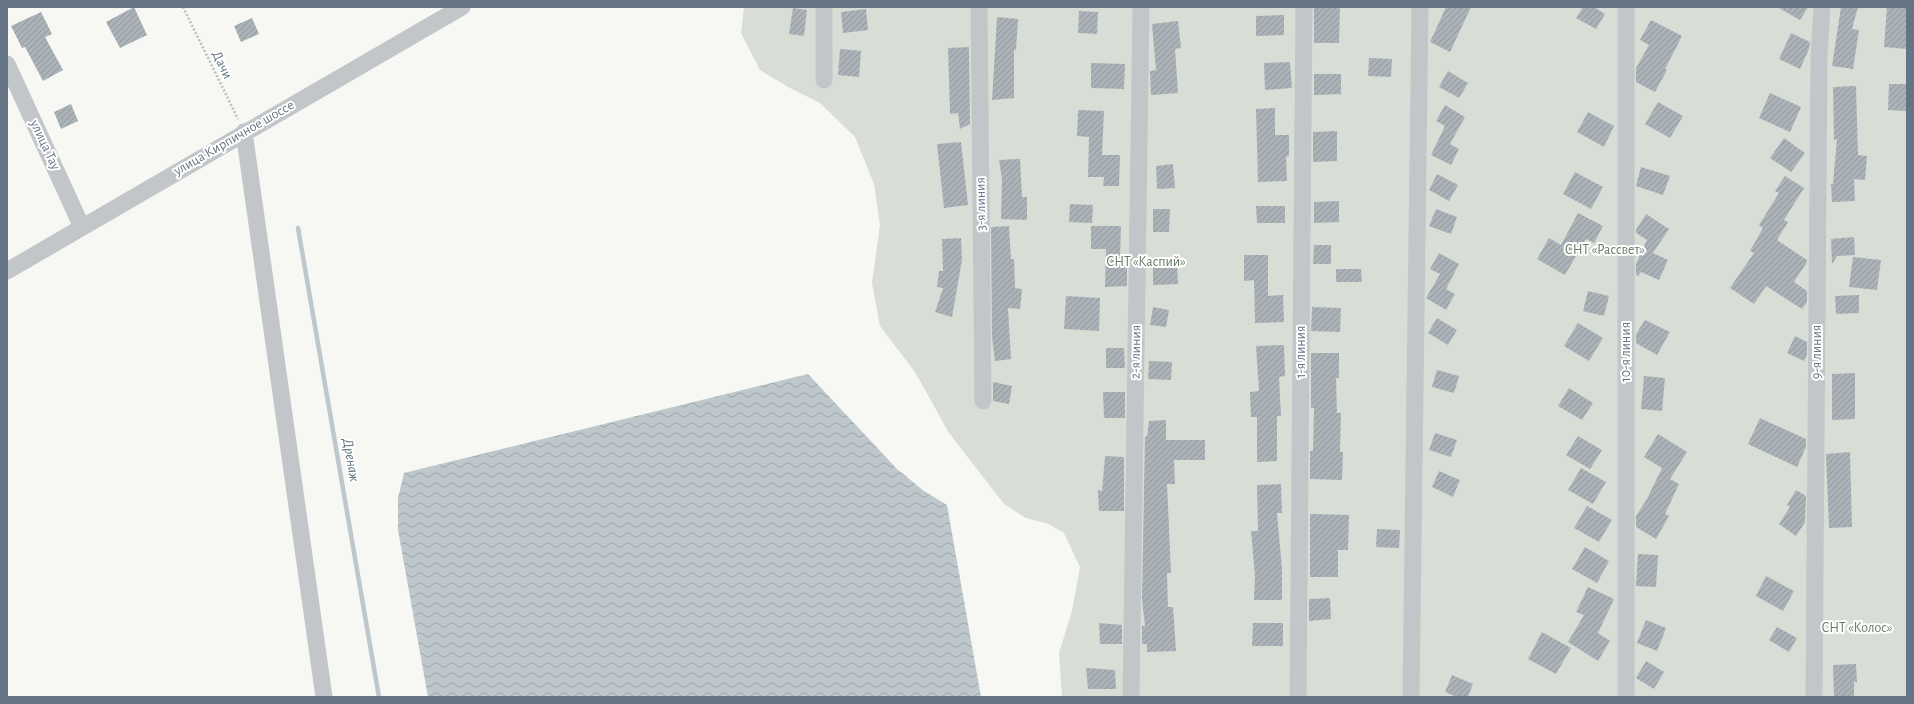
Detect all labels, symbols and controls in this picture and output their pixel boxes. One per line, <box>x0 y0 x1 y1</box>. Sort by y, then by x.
street label: Дачи <box>209 49 235 81</box>
street label: улица Кирпичное шоссе <box>171 98 297 179</box>
street label: улица Тау <box>27 117 63 172</box>
street label: 3-я линия <box>974 177 988 231</box>
park label: СНТ «Рассвет» <box>1565 243 1645 257</box>
park label: СНТ «Каспий» <box>1106 255 1186 269</box>
street label: 10-я линия <box>1619 322 1633 382</box>
street label: 2-я линия <box>1129 325 1143 379</box>
street label: 9-я линия <box>1810 325 1824 379</box>
street label: 1-я линия <box>1294 326 1308 378</box>
water label: Дренаж <box>340 436 362 484</box>
park label: СНТ «Колос» <box>1821 621 1893 635</box>

